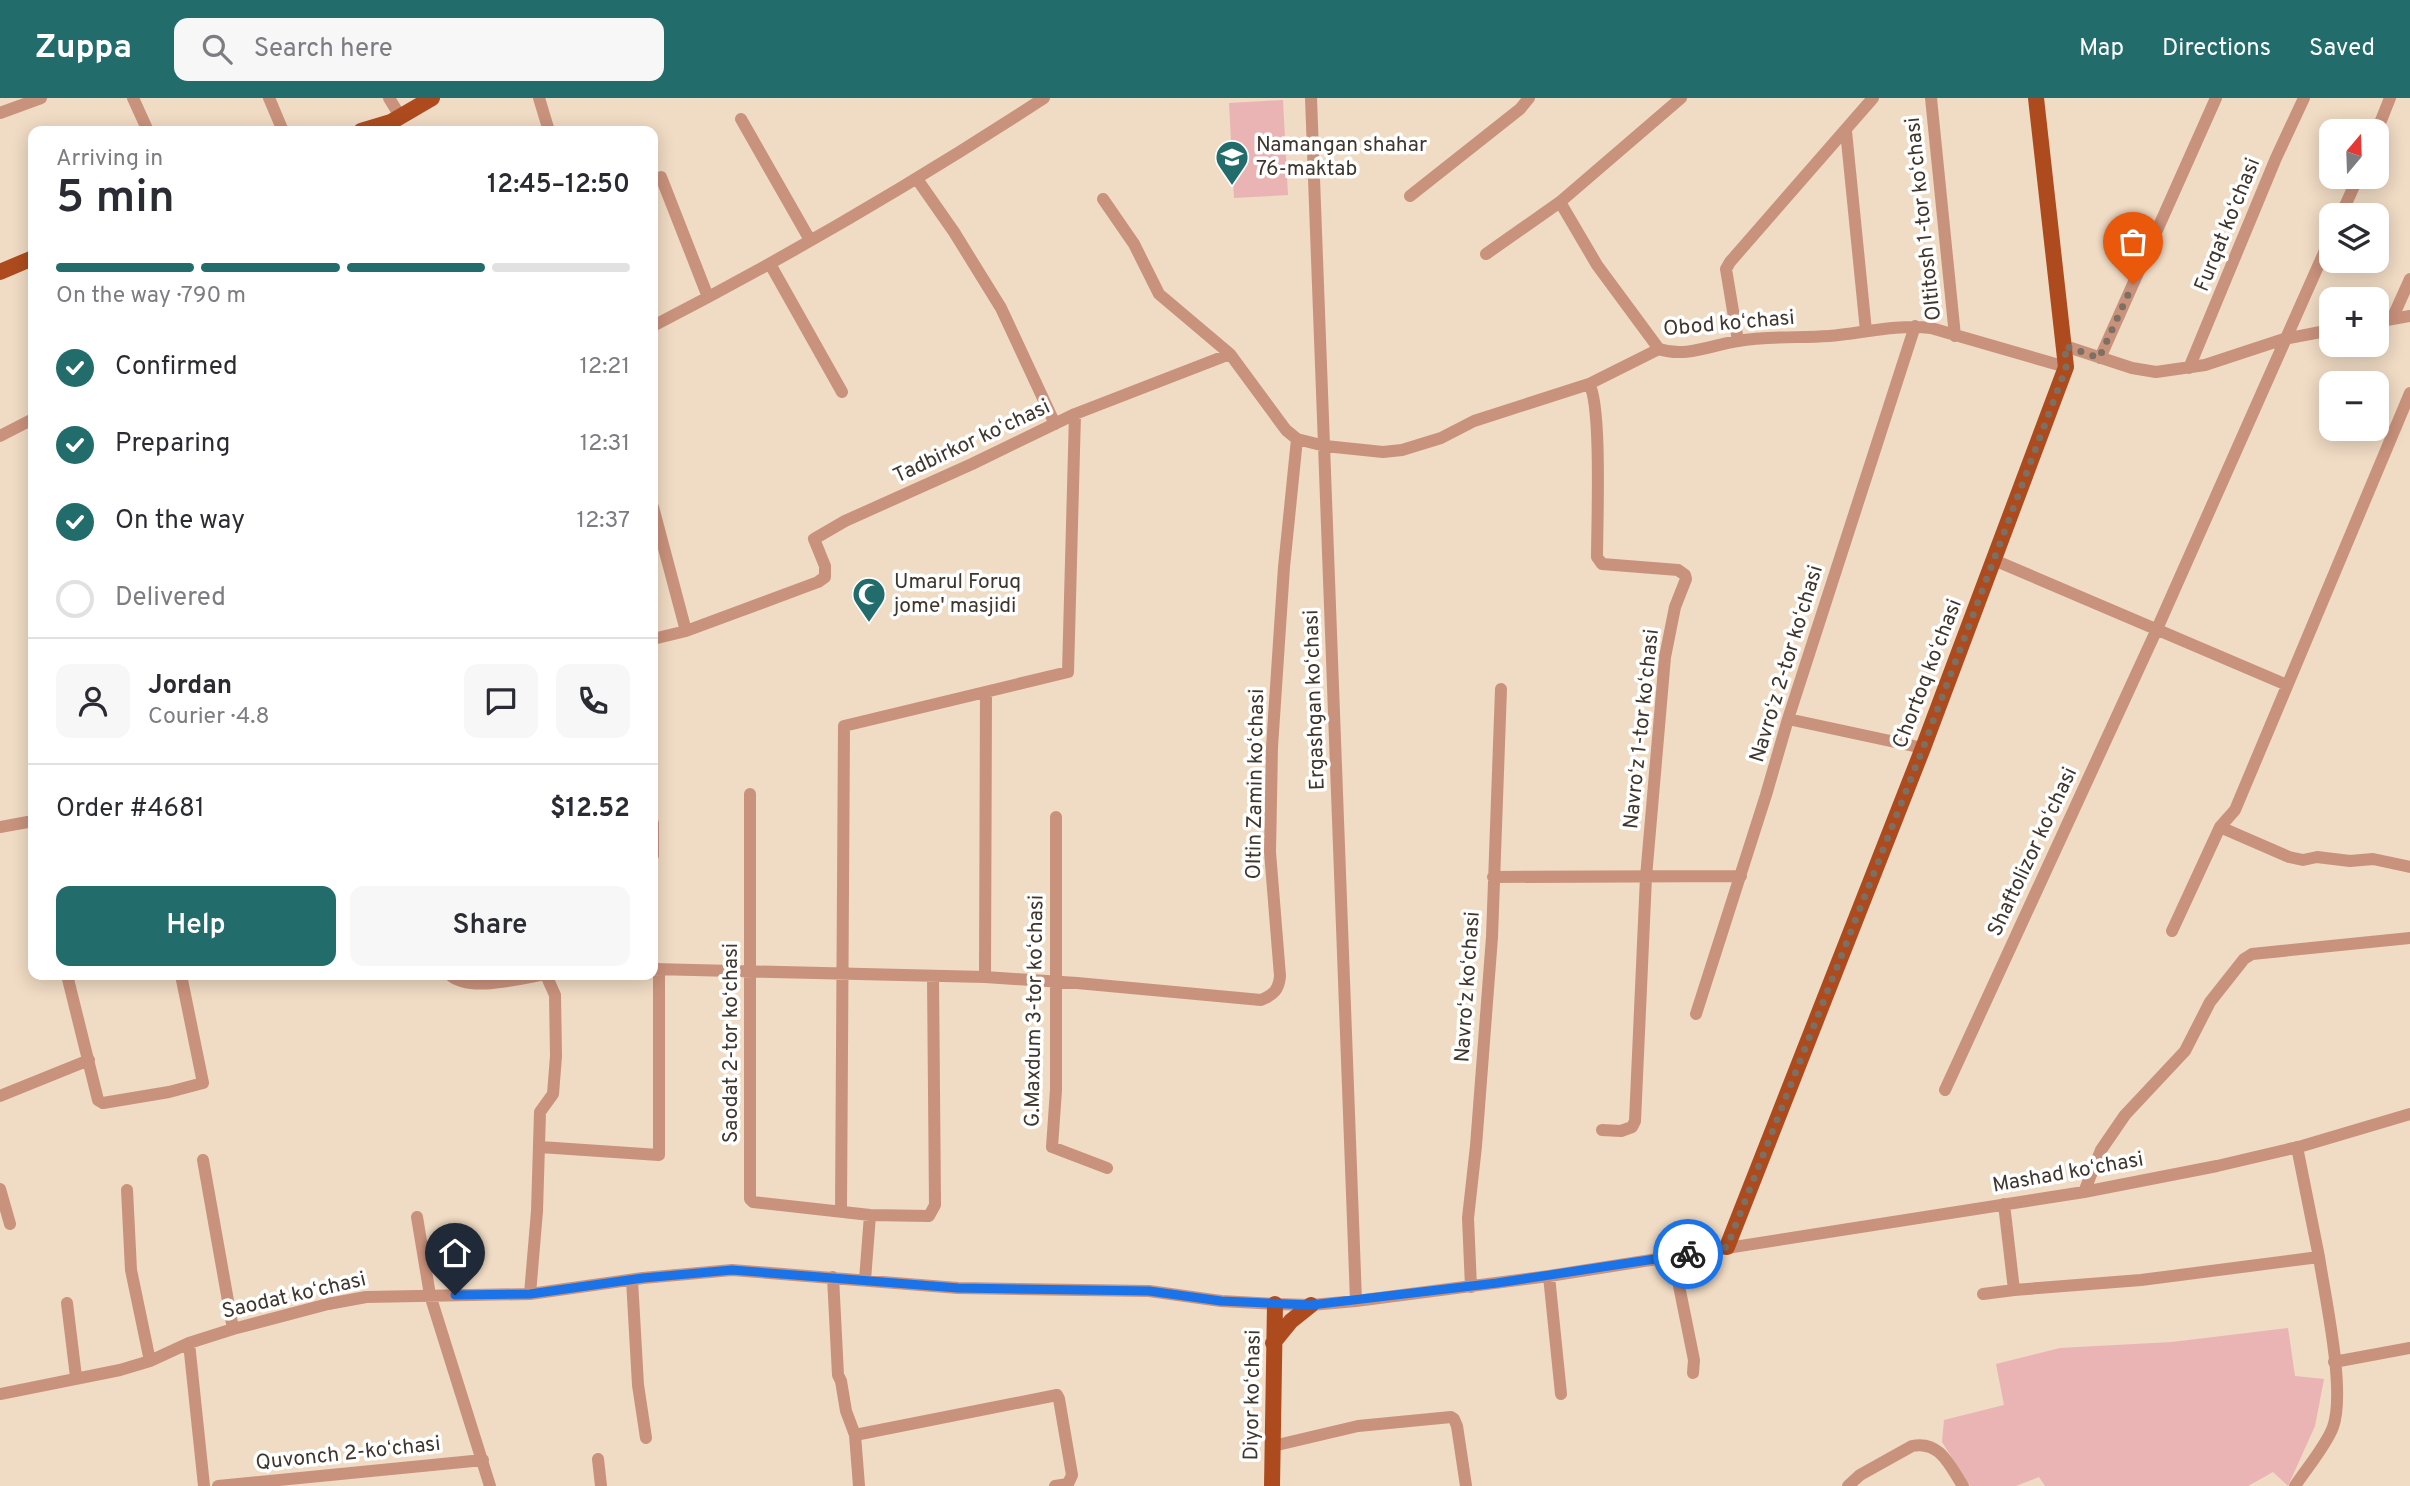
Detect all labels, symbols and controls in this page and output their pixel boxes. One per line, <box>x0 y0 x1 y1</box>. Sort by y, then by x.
search box <box>174 18 664 81</box>
text: Zuppa <box>35 28 132 70</box>
icon: search <box>198 30 236 68</box>
text: Search here <box>254 33 393 66</box>
text: Map <box>2079 34 2124 64</box>
text: Directions <box>2162 34 2271 64</box>
text: Saved <box>2309 34 2375 64</box>
street label: Oltitosh 1-tor koʻchasi <box>1900 116 1948 322</box>
north arrow <box>2319 119 2389 189</box>
map controls <box>2319 119 2389 441</box>
place label: Namangan shahar 76-maktab <box>1256 132 1427 183</box>
school or university icon: Namangan shahar 76-maktab <box>1213 138 1251 187</box>
text: Arriving in <box>56 145 163 174</box>
street label: Furqat koʻchasi <box>2189 154 2267 296</box>
text: 12:45–12:50 <box>487 169 630 202</box>
text: 5 min <box>56 170 175 229</box>
button: layers <box>2319 203 2389 273</box>
pin <box>2103 212 2163 284</box>
icon: bag <box>2114 223 2152 261</box>
text: On the way · 790 m <box>56 282 246 311</box>
button: + <box>2319 287 2389 357</box>
street label: Obod koʻchasi <box>1662 305 1796 343</box>
icon: check <box>56 349 94 387</box>
text: Confirmed <box>115 351 238 384</box>
text: 12:21 <box>580 353 630 382</box>
button: − <box>2319 371 2389 441</box>
street label: Tadbirkor koʻchasi <box>889 394 1055 490</box>
icon: check <box>56 426 94 464</box>
text: Preparing <box>115 428 230 461</box>
text: 12:31 <box>580 430 630 459</box>
icon: check <box>56 503 94 541</box>
text: On the way <box>115 505 245 538</box>
text: 12:37 <box>577 507 630 536</box>
street label: Navroʻz 2-tor koʻchasi <box>1744 562 1830 766</box>
place label: Umarul Foruq jome' masjidi <box>893 569 1021 620</box>
mosque icon: Umarul Foruq jome' masjidi <box>850 575 888 624</box>
text: Delivered <box>115 582 226 615</box>
street label: Chortoq koʻchasi <box>1887 595 1969 753</box>
street label: Ergashgan koʻchasi <box>1298 609 1332 791</box>
street label: Navroʻz 1-tor koʻchasi <box>1618 628 1666 830</box>
button: person <box>56 664 130 738</box>
button: chat <box>464 664 538 738</box>
button: phone <box>556 664 630 738</box>
text: Jordan <box>148 670 232 703</box>
street label: Oltin Zamin koʻchasi <box>1241 688 1271 880</box>
text: Courier · 4.8 <box>148 703 269 732</box>
street label: Shaftolizor koʻchasi <box>1982 763 2084 941</box>
text: Order #4681 <box>56 793 205 826</box>
text: $12.52 <box>550 793 630 826</box>
button: Help <box>56 886 336 966</box>
button: Share <box>350 886 630 966</box>
street label: G.Maxdum 3-tor koʻchasi <box>1019 895 1051 1127</box>
street label: Navroʻz koʻchasi <box>1449 911 1487 1063</box>
street label: Saodat 2-tor koʻchasi <box>718 943 745 1143</box>
street label: Mashad koʻchasi <box>1990 1146 2146 1200</box>
courier <box>1653 1219 1723 1289</box>
pin <box>425 1223 485 1295</box>
icon: home <box>436 1234 474 1272</box>
icon: bike <box>1669 1235 1707 1273</box>
street label: Saodat koʻchasi <box>219 1266 369 1326</box>
street label: Diyor koʻchasi <box>1238 1329 1268 1461</box>
street label: Quvonch 2-koʻchasi <box>254 1431 442 1477</box>

